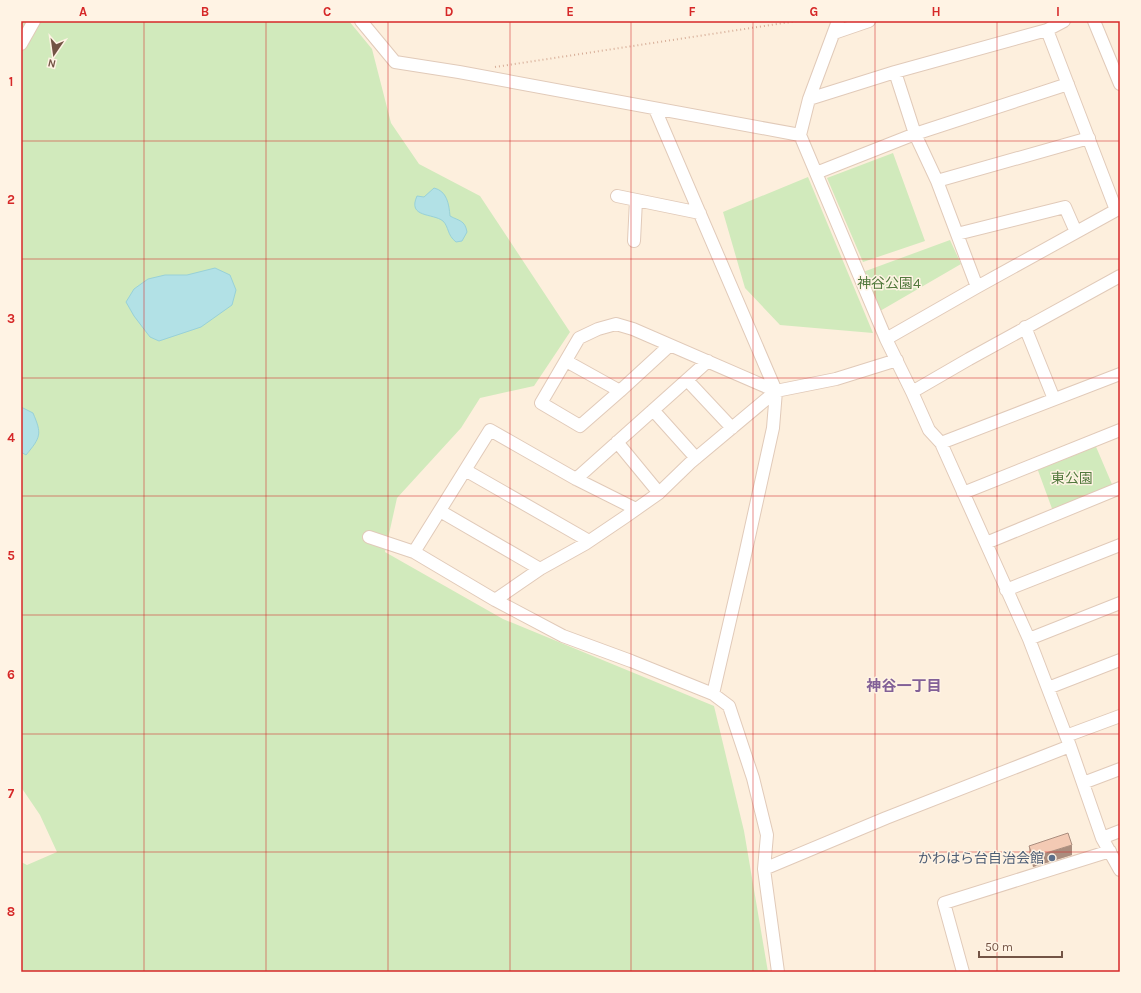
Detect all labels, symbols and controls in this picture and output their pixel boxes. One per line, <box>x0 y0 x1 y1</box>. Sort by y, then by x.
text: A <box>79 4 87 19</box>
text: B <box>201 4 209 19</box>
text: C <box>323 4 331 19</box>
text: D <box>445 4 454 19</box>
text: E <box>566 4 574 19</box>
text: F <box>688 4 696 19</box>
text: G <box>810 4 818 19</box>
text: H <box>931 4 941 19</box>
text: I <box>1056 4 1060 19</box>
north arrow <box>34 34 74 74</box>
text: N <box>47 56 57 70</box>
text: 1 <box>9 74 13 89</box>
text: 2 <box>7 192 15 207</box>
park label: 神谷公園4 <box>857 275 921 292</box>
text: 3 <box>7 311 15 326</box>
text: 4 <box>7 430 15 445</box>
park label: 東公園 <box>1051 470 1093 487</box>
text: 5 <box>7 548 15 563</box>
text: 6 <box>7 667 15 682</box>
district label: 神谷一丁目 <box>865 677 942 695</box>
text: 7 <box>8 786 15 801</box>
place label: かわはら台自治会館 <box>918 850 1044 867</box>
marker: かわはら台自治会館 <box>1047 853 1057 863</box>
text: 8 <box>7 904 15 919</box>
scale bar <box>979 933 1062 959</box>
text: 50 m <box>985 940 1013 954</box>

